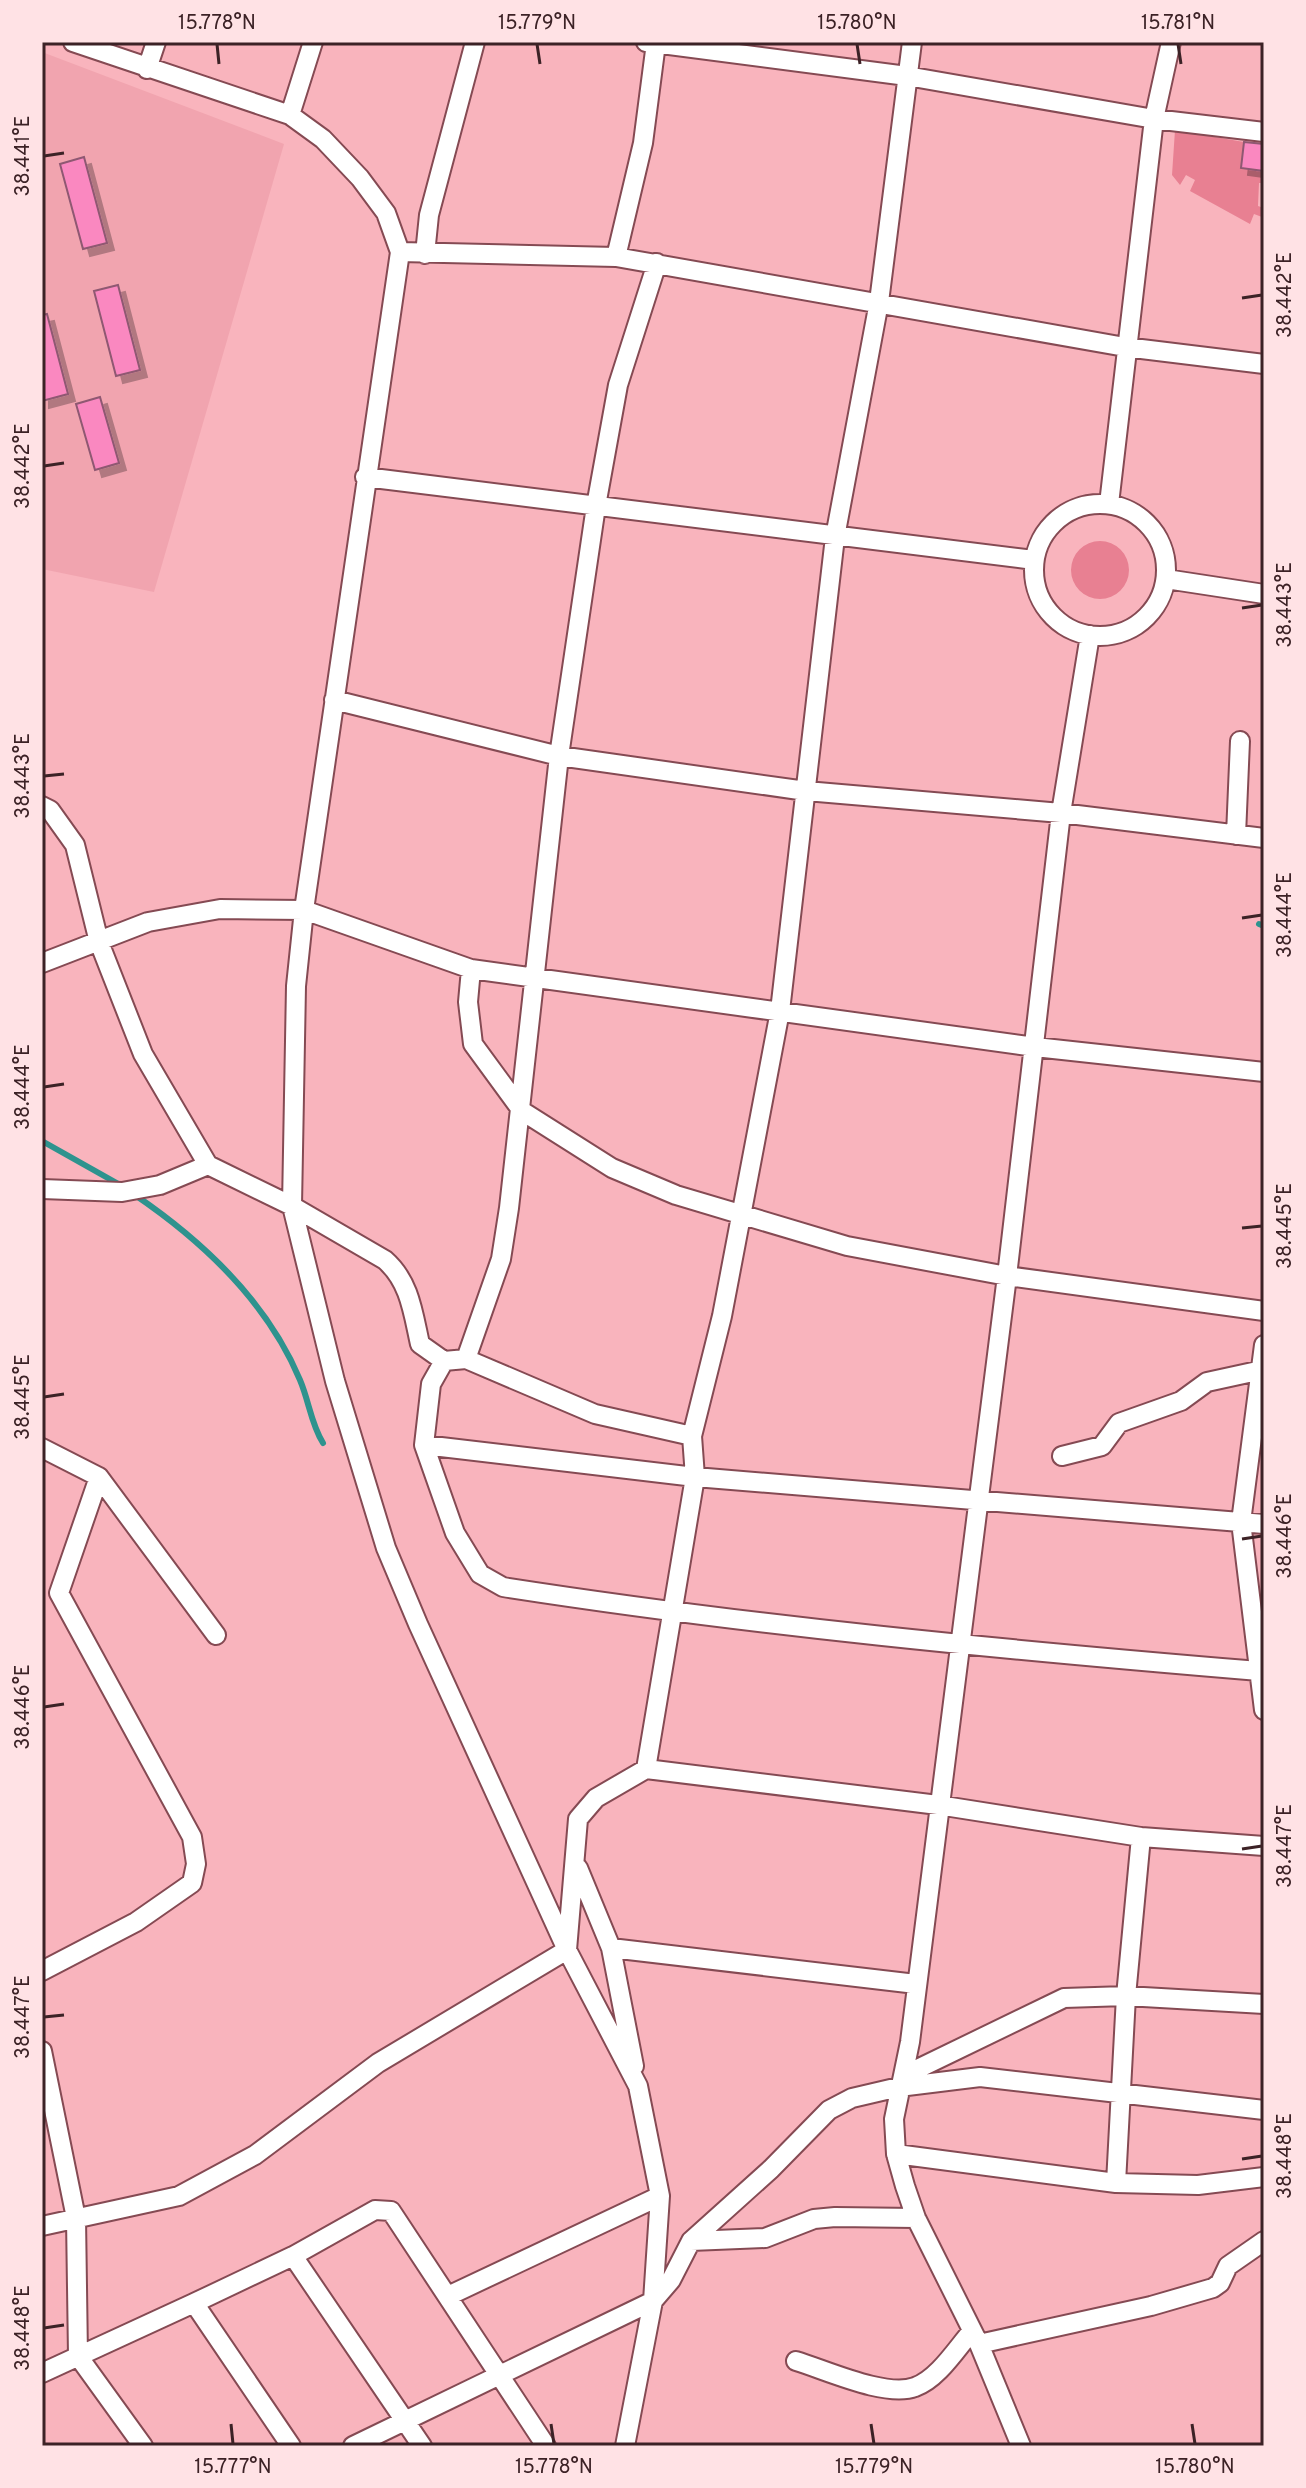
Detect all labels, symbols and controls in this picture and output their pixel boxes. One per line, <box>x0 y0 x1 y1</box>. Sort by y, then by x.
text: 15.778°N <box>178 11 256 37</box>
text: 15.779°N <box>498 11 576 37</box>
text: 15.780°N <box>817 11 897 37</box>
text: 15.781°N <box>1141 11 1215 37</box>
text: 38.441°E <box>11 115 37 197</box>
text: 38.442°E <box>1273 252 1299 338</box>
text: 38.442°E <box>11 423 37 509</box>
text: 38.443°E <box>1273 562 1299 648</box>
text: 38.443°E <box>11 733 37 819</box>
text: 38.444°E <box>1273 872 1299 958</box>
text: 38.444°E <box>11 1044 37 1130</box>
text: 38.445°E <box>1273 1183 1299 1269</box>
text: 38.445°E <box>11 1354 37 1440</box>
text: 38.446°E <box>1273 1493 1299 1579</box>
text: 38.446°E <box>11 1664 37 1750</box>
text: 38.447°E <box>1273 1804 1299 1888</box>
text: 38.447°E <box>11 1975 37 2059</box>
text: 38.448°E <box>1273 2113 1299 2199</box>
text: 38.448°E <box>11 2285 37 2371</box>
text: 15.777°N <box>194 2455 272 2481</box>
text: 15.778°N <box>515 2455 593 2481</box>
text: 15.779°N <box>835 2455 913 2481</box>
text: 15.780°N <box>1155 2455 1235 2481</box>

